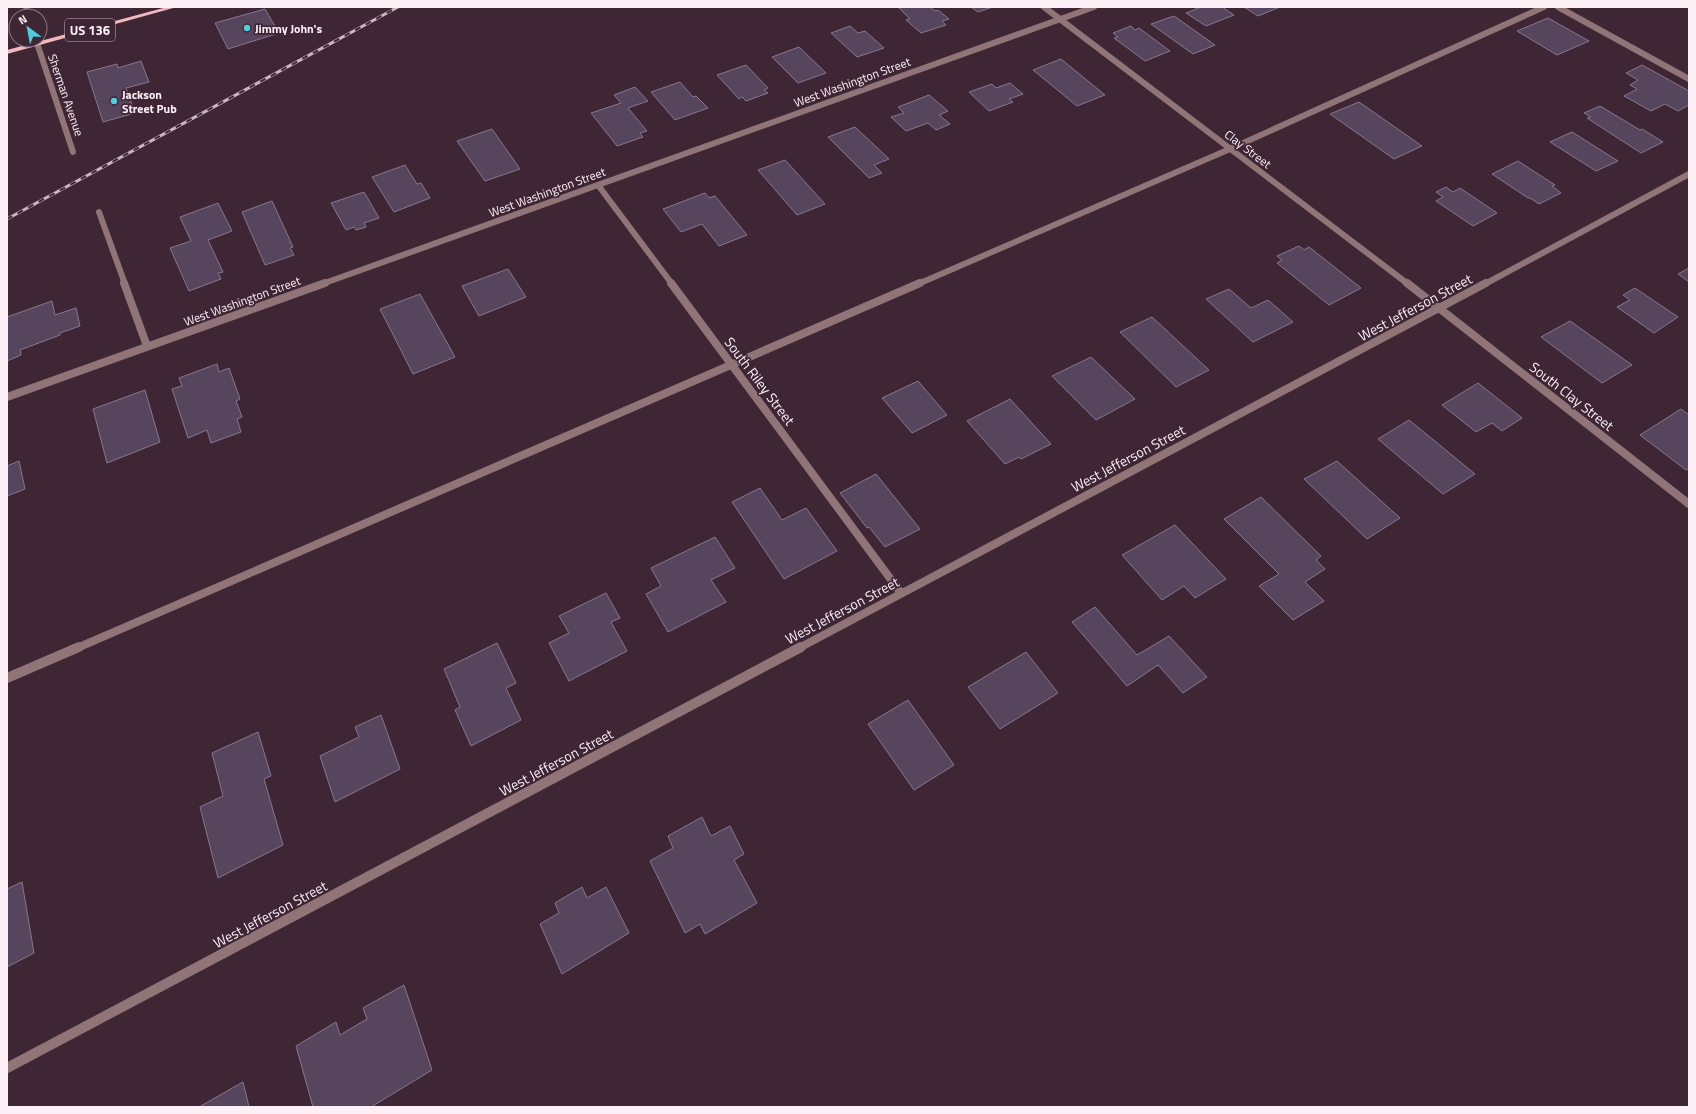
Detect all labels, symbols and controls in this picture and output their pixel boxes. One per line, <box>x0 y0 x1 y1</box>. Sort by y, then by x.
north arrow <box>8 8 48 48</box>
text: N <box>15 11 30 28</box>
road number: US 136 <box>65 19 115 41</box>
place label: Jimmy John's <box>255 19 322 38</box>
marker: Jimmy John's <box>242 23 252 33</box>
street label: Sherman Avenue <box>43 51 89 139</box>
street label: West Washington Street <box>791 52 914 112</box>
place label: Jackson Street Pub <box>122 85 177 118</box>
marker: Jackson Street Pub <box>109 96 119 106</box>
street label: Clay Street <box>1220 125 1276 173</box>
street label: West Washington Street <box>486 162 609 222</box>
street label: West Jefferson Street <box>1354 268 1476 346</box>
street label: West Washington Street <box>181 271 304 331</box>
street label: South Riley Street <box>720 332 800 430</box>
street label: South Clay Street <box>1525 356 1619 436</box>
street label: West Jefferson Street <box>1067 419 1189 497</box>
street label: West Jefferson Street <box>781 571 903 649</box>
street label: West Jefferson Street <box>495 723 617 801</box>
street label: West Jefferson Street <box>209 875 331 953</box>

